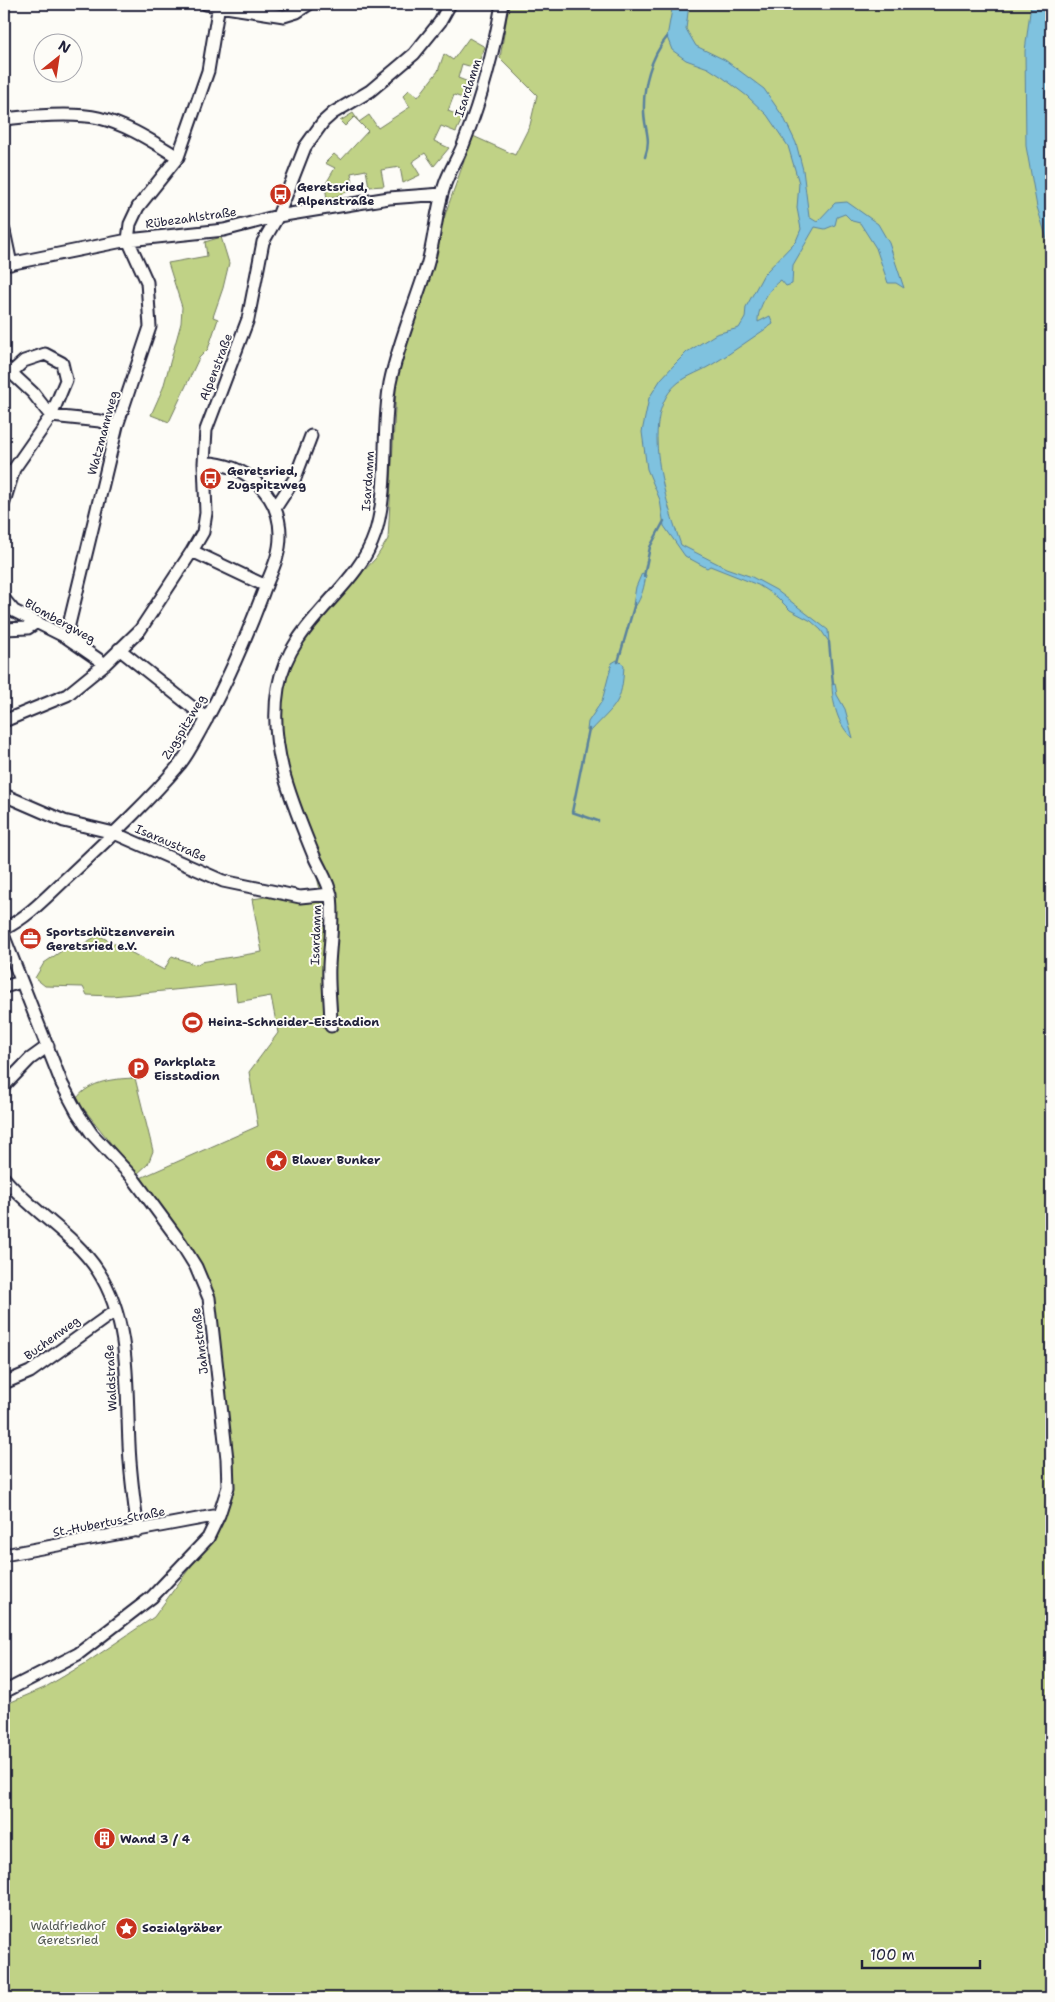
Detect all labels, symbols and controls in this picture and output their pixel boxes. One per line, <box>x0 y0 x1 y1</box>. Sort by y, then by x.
north arrow <box>32 32 82 82</box>
text: N <box>55 36 74 57</box>
street label: Isardamm <box>451 57 485 119</box>
place label: Geretsried, Alpenstraße <box>297 179 375 209</box>
bus stop icon: Geretsried, Alpenstraße <box>269 182 293 206</box>
street label: Rübezahlstraße <box>144 204 238 232</box>
street label: Alpenstraße <box>196 331 236 403</box>
street label: Watzmannweg <box>84 389 122 477</box>
street label: Isardamm <box>358 450 378 512</box>
place label: Geretsried, Zugspitzweg <box>227 463 306 493</box>
bus stop icon: Geretsried, Zugspitzweg <box>199 466 223 490</box>
street label: Blombergweg <box>22 595 98 647</box>
street label: Zugspitzweg <box>158 692 210 762</box>
street label: Isaraustraße <box>133 821 209 865</box>
street label: Isardamm <box>307 905 325 965</box>
place label: Sportschützenverein Geretsried e.V. <box>46 924 175 954</box>
office icon: Sportschützenverein Geretsried e.V. <box>18 927 42 951</box>
sports icon: Heinz-Schneider-Eisstadion <box>180 1010 204 1034</box>
place label: Heinz-Schneider-Eisstadion <box>208 1014 379 1030</box>
place label: Parkplatz Eisstadion <box>154 1054 220 1084</box>
parking icon: Parkplatz Eisstadion <box>126 1057 150 1081</box>
place icon: Blauer Bunker <box>264 1148 288 1172</box>
place label: Blauer Bunker <box>292 1152 381 1168</box>
street label: Jahnstraße <box>188 1307 212 1375</box>
street label: Buchenweg <box>21 1312 83 1364</box>
street label: Waldstraße <box>101 1344 121 1412</box>
street label: St.-Hubertus-Straße <box>52 1503 167 1541</box>
building icon: Wand 3 / 4 <box>92 1827 116 1851</box>
place label: Wand 3 / 4 <box>120 1831 191 1847</box>
place icon: Sozialgräber <box>114 1916 138 1940</box>
park label: Waldfriedhof Geretsried <box>30 1918 106 1948</box>
place label: Sozialgräber <box>142 1920 223 1936</box>
scale bar <box>862 1937 980 1969</box>
text: 100 m <box>870 1945 915 1965</box>

